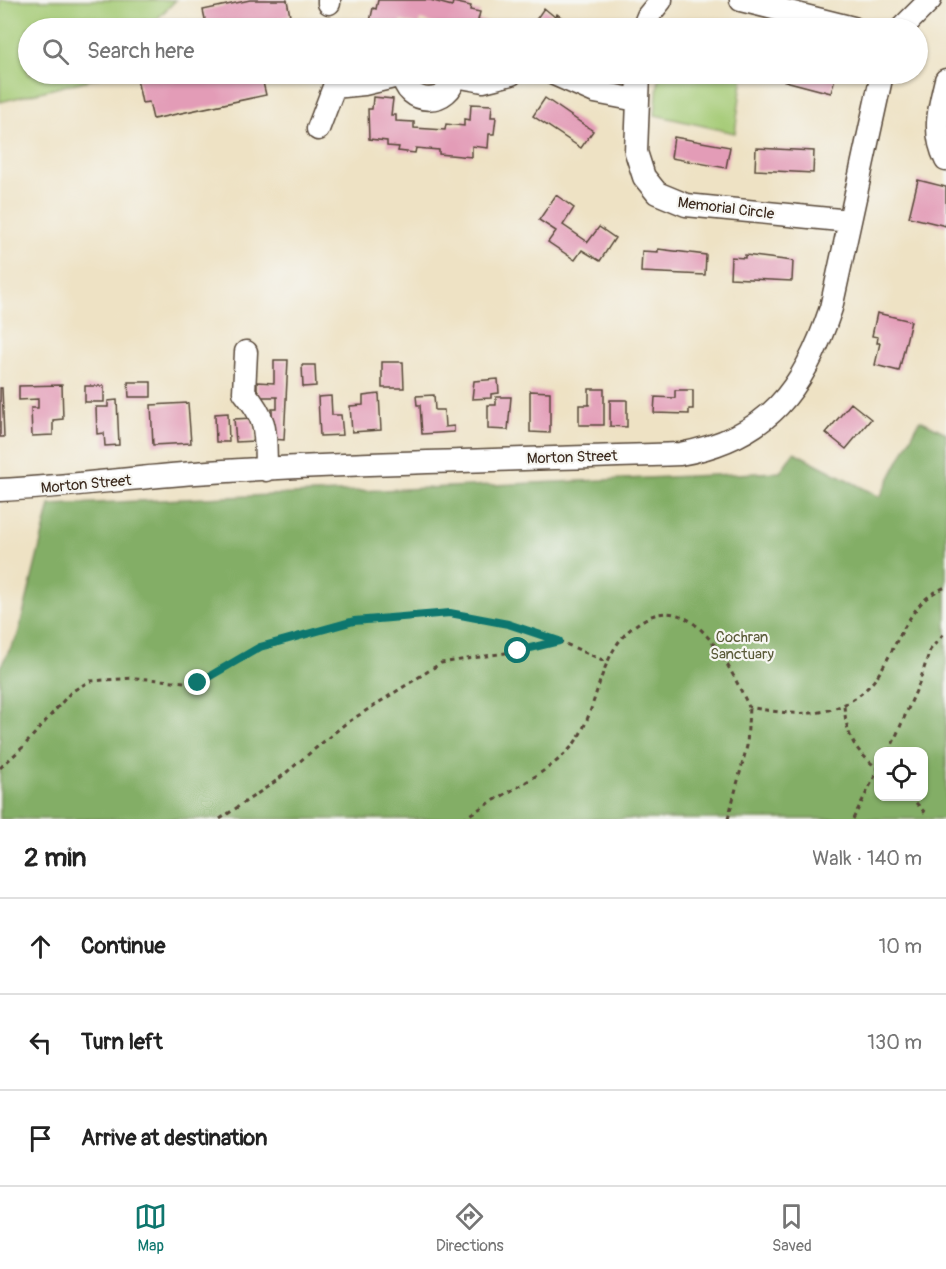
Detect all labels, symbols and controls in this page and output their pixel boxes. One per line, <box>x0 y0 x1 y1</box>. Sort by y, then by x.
search box <box>18 18 928 84</box>
icon: search <box>39 35 72 68</box>
text: Search here <box>87 37 194 65</box>
street label: Memorial Circle <box>677 193 776 224</box>
street label: Morton Street <box>526 446 619 469</box>
street label: Morton Street <box>40 471 133 498</box>
park label: Cochran Sanctuary <box>710 628 774 664</box>
route start <box>504 637 530 663</box>
route end <box>184 669 210 695</box>
map controls <box>874 747 928 801</box>
button: locate <box>874 747 928 801</box>
text: 2 min <box>24 842 86 874</box>
text: Walk · 140 m <box>812 846 922 871</box>
icon: ahead <box>24 930 57 963</box>
text: Continue <box>81 932 165 960</box>
text: 10 m <box>878 934 922 959</box>
icon: left <box>24 1026 57 1059</box>
text: Turn left <box>81 1028 163 1056</box>
text: 130 m <box>867 1030 922 1055</box>
icon: arrive <box>24 1122 57 1155</box>
text: Arrive at destination <box>81 1124 267 1152</box>
tab: Map <box>134 1200 167 1256</box>
tab: Directions <box>436 1200 504 1256</box>
tab: Saved <box>772 1200 812 1256</box>

